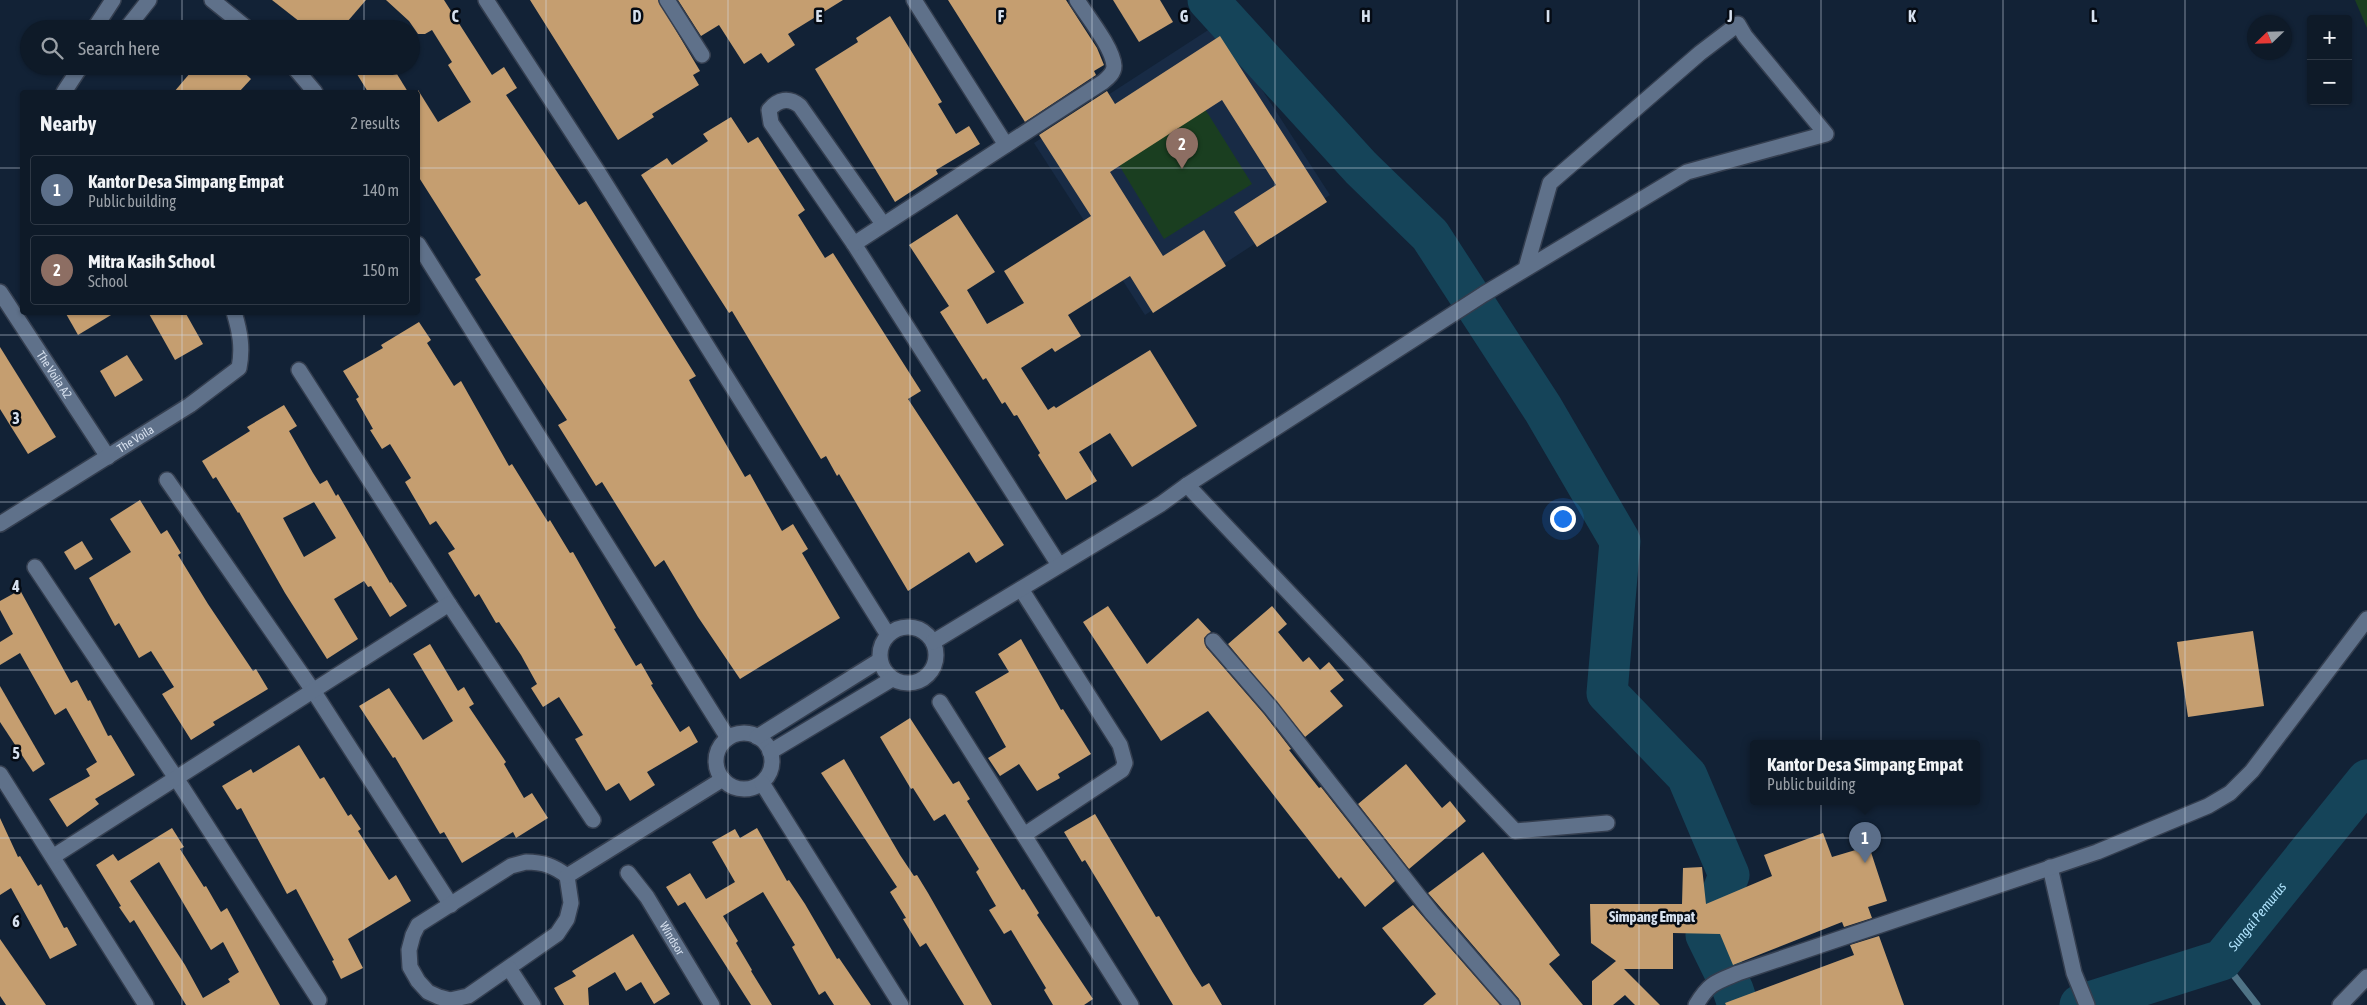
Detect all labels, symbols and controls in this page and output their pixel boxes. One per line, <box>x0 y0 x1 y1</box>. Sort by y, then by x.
text: C <box>451 7 459 25</box>
text: D <box>633 7 642 25</box>
text: E <box>816 7 823 25</box>
text: F <box>998 7 1005 25</box>
text: G <box>1180 7 1189 25</box>
text: H <box>1361 7 1371 25</box>
text: I <box>1546 7 1550 25</box>
text: J <box>1726 7 1733 25</box>
text: K <box>1908 7 1916 25</box>
text: L <box>2091 7 2098 25</box>
north arrow <box>2247 15 2292 60</box>
map controls <box>2307 15 2352 105</box>
button: + <box>2307 15 2352 60</box>
search box <box>20 20 420 75</box>
icon: search <box>38 34 66 62</box>
text: Search here <box>78 37 160 59</box>
button: − <box>2307 60 2352 105</box>
text: Nearby <box>40 111 96 135</box>
text: 2 results <box>350 114 400 132</box>
pin: 2 <box>1166 128 1198 169</box>
text: Kantor Desa Simpang Empat <box>88 170 284 192</box>
text: 1 <box>53 181 61 199</box>
text: 140 m <box>363 181 399 199</box>
text: Public building <box>88 192 176 210</box>
text: Mitra Kasih School <box>88 250 215 272</box>
text: 2 <box>53 261 61 279</box>
text: 150 m <box>363 261 399 279</box>
text: School <box>88 272 128 290</box>
street label: The Voila A2 <box>34 348 75 401</box>
text: 3 <box>12 409 20 427</box>
street label: The Voila <box>115 422 157 456</box>
your location <box>1550 506 1576 532</box>
text: 4 <box>11 577 20 595</box>
popup <box>1750 740 1980 805</box>
text: 5 <box>12 744 20 762</box>
text: Kantor Desa Simpang Empat <box>1767 753 1963 775</box>
text: Public building <box>1767 775 1855 793</box>
pin: 1 <box>1849 822 1881 863</box>
water label: Sungai Pemurus <box>2224 879 2290 955</box>
district label: Simpang Empat <box>1609 908 1696 925</box>
text: 6 <box>12 912 20 930</box>
street label: Windsor <box>657 919 688 958</box>

